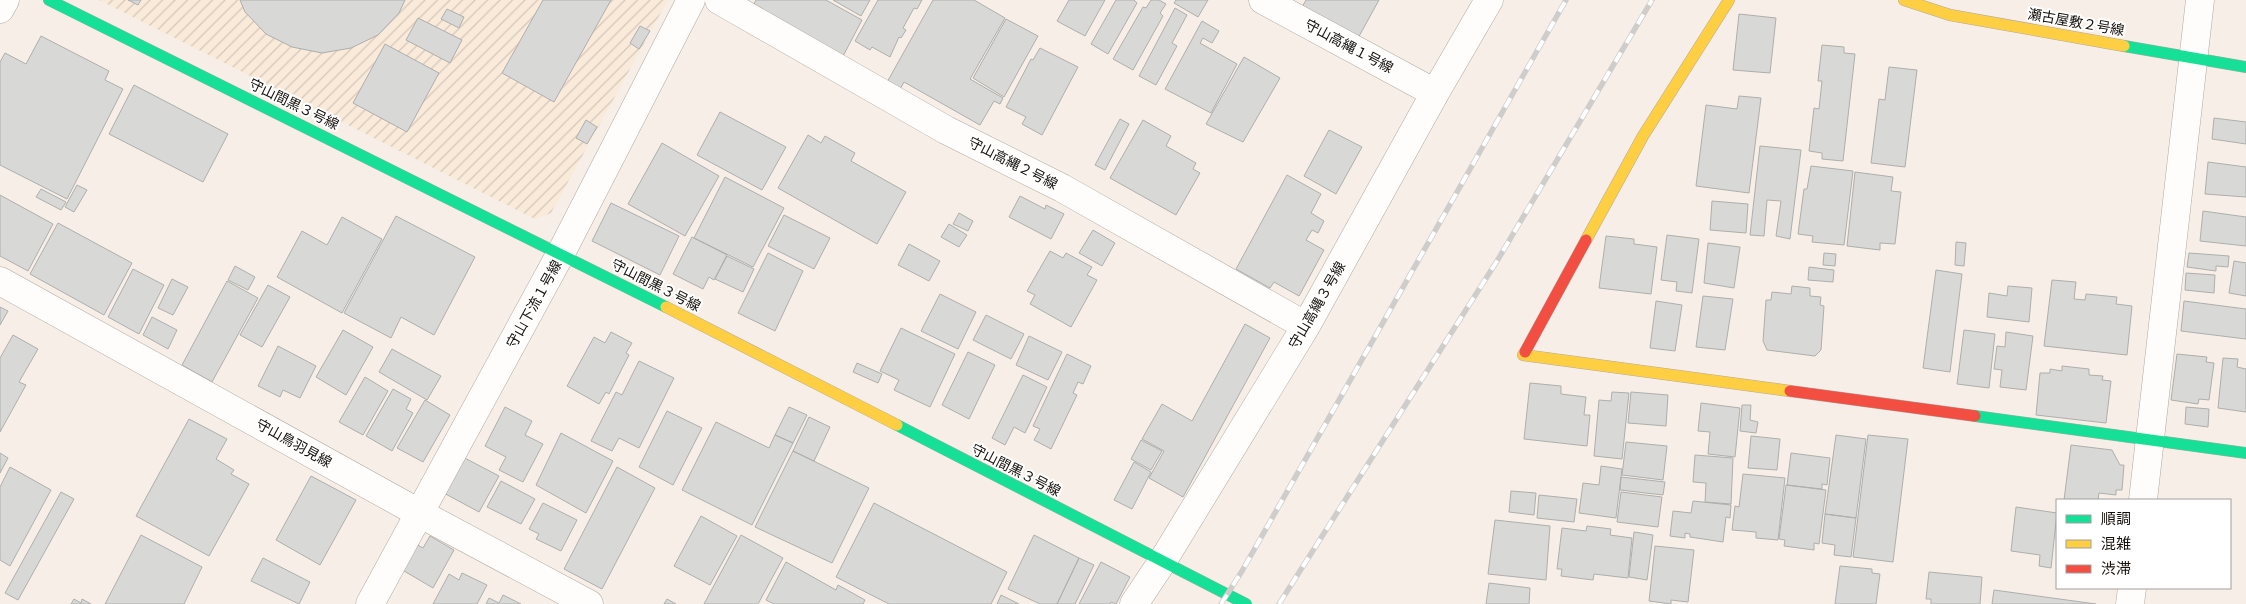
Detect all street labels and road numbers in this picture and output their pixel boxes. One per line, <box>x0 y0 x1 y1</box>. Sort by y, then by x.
street label: 瀬古屋敷２号線 <box>2026 5 2126 39</box>
street label: 守山高縄１号線 <box>1302 15 1396 77</box>
street label: 守山間黒３号線 <box>246 74 342 134</box>
street label: 守山高縄２号線 <box>965 133 1061 193</box>
street label: 守山間黒３号線 <box>608 255 704 315</box>
street label: 守山下流１号線 <box>502 257 566 351</box>
street label: 守山高縄３号線 <box>1285 258 1349 352</box>
street label: 守山鳥羽見線 <box>253 415 335 471</box>
street label: 守山間黒３号線 <box>968 440 1064 500</box>

